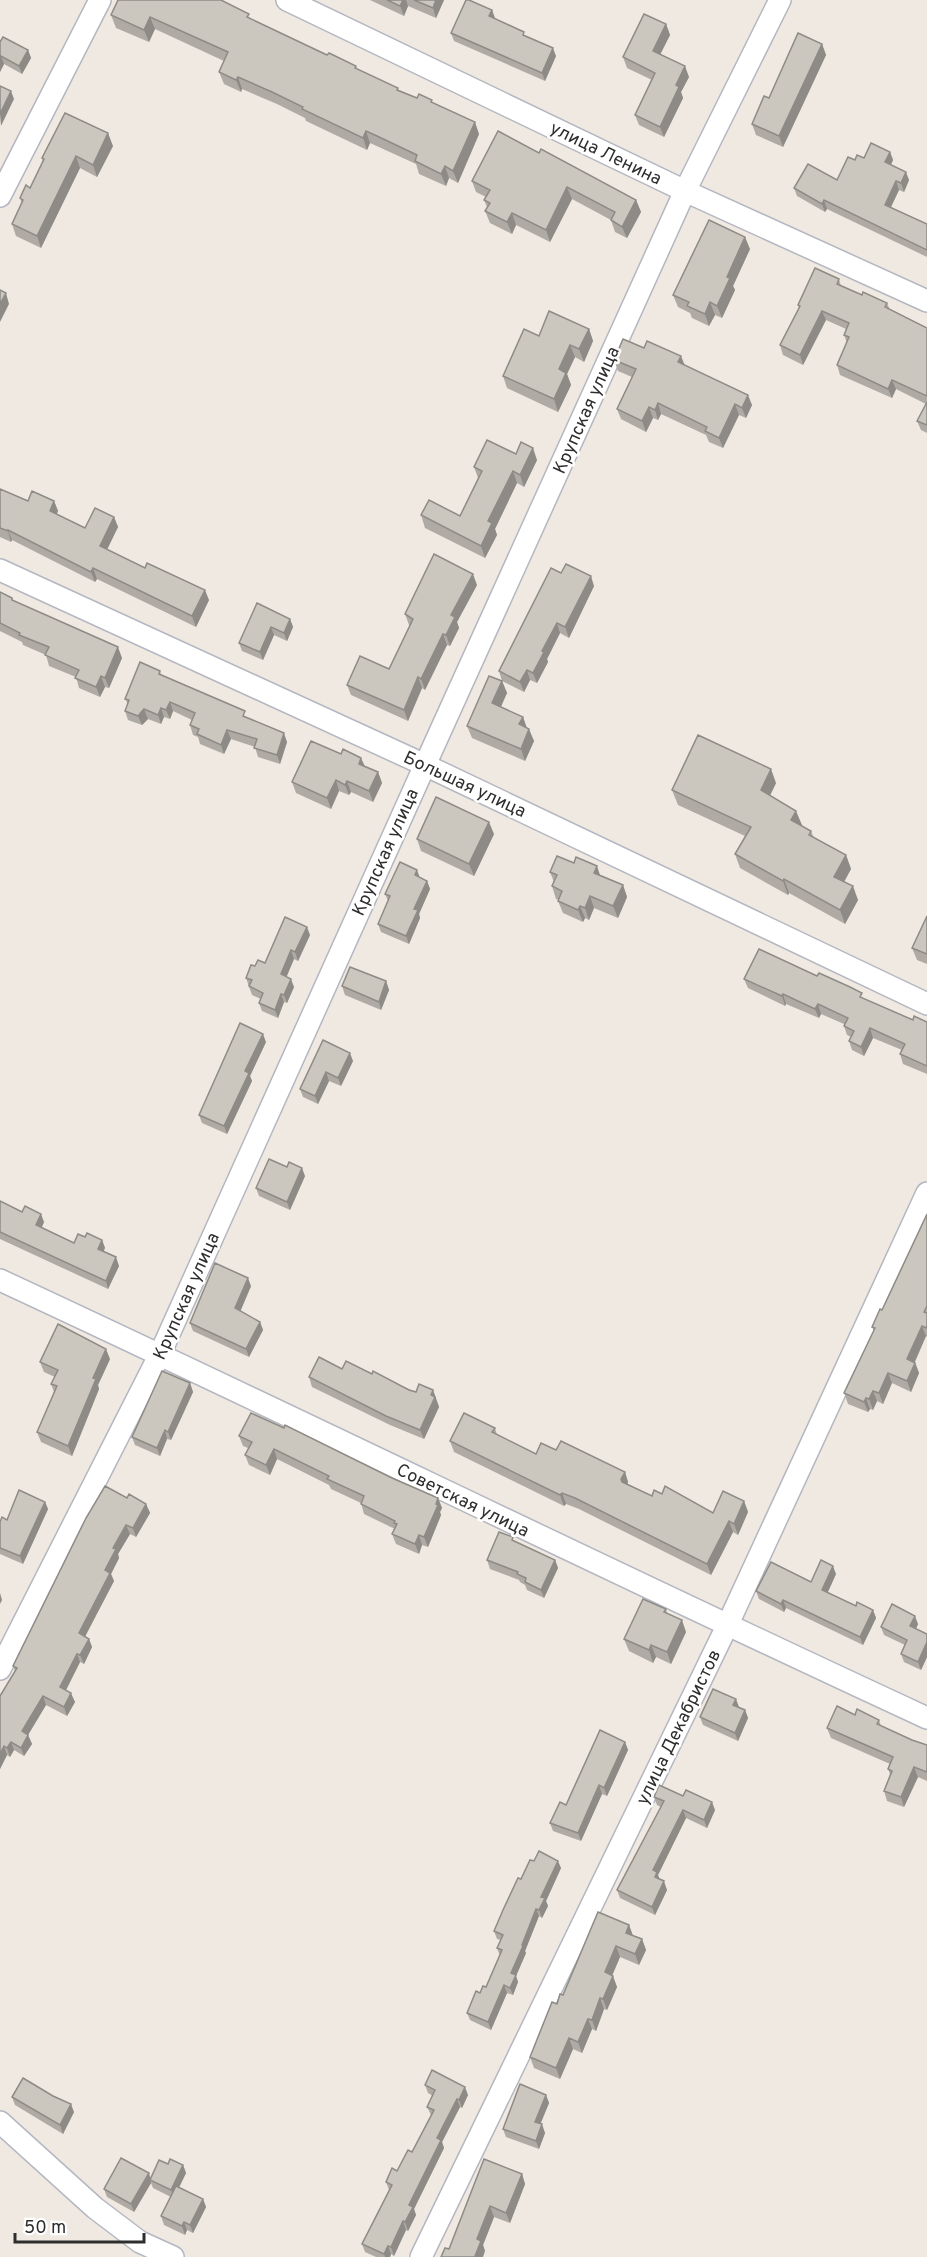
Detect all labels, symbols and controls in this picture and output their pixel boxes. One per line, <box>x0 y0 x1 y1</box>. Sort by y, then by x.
street label: улица Ленина <box>546 117 665 191</box>
street label: Крупская улица <box>549 343 626 478</box>
street label: Большая улица <box>399 747 529 824</box>
street label: Крупская улица <box>348 785 425 920</box>
street label: Крупская улица <box>149 1229 226 1364</box>
street label: Советская улица <box>392 1459 533 1543</box>
street label: улица Декабристов <box>632 1646 727 1809</box>
scale bar <box>15 2206 144 2244</box>
text: 50 m <box>24 2217 66 2240</box>

